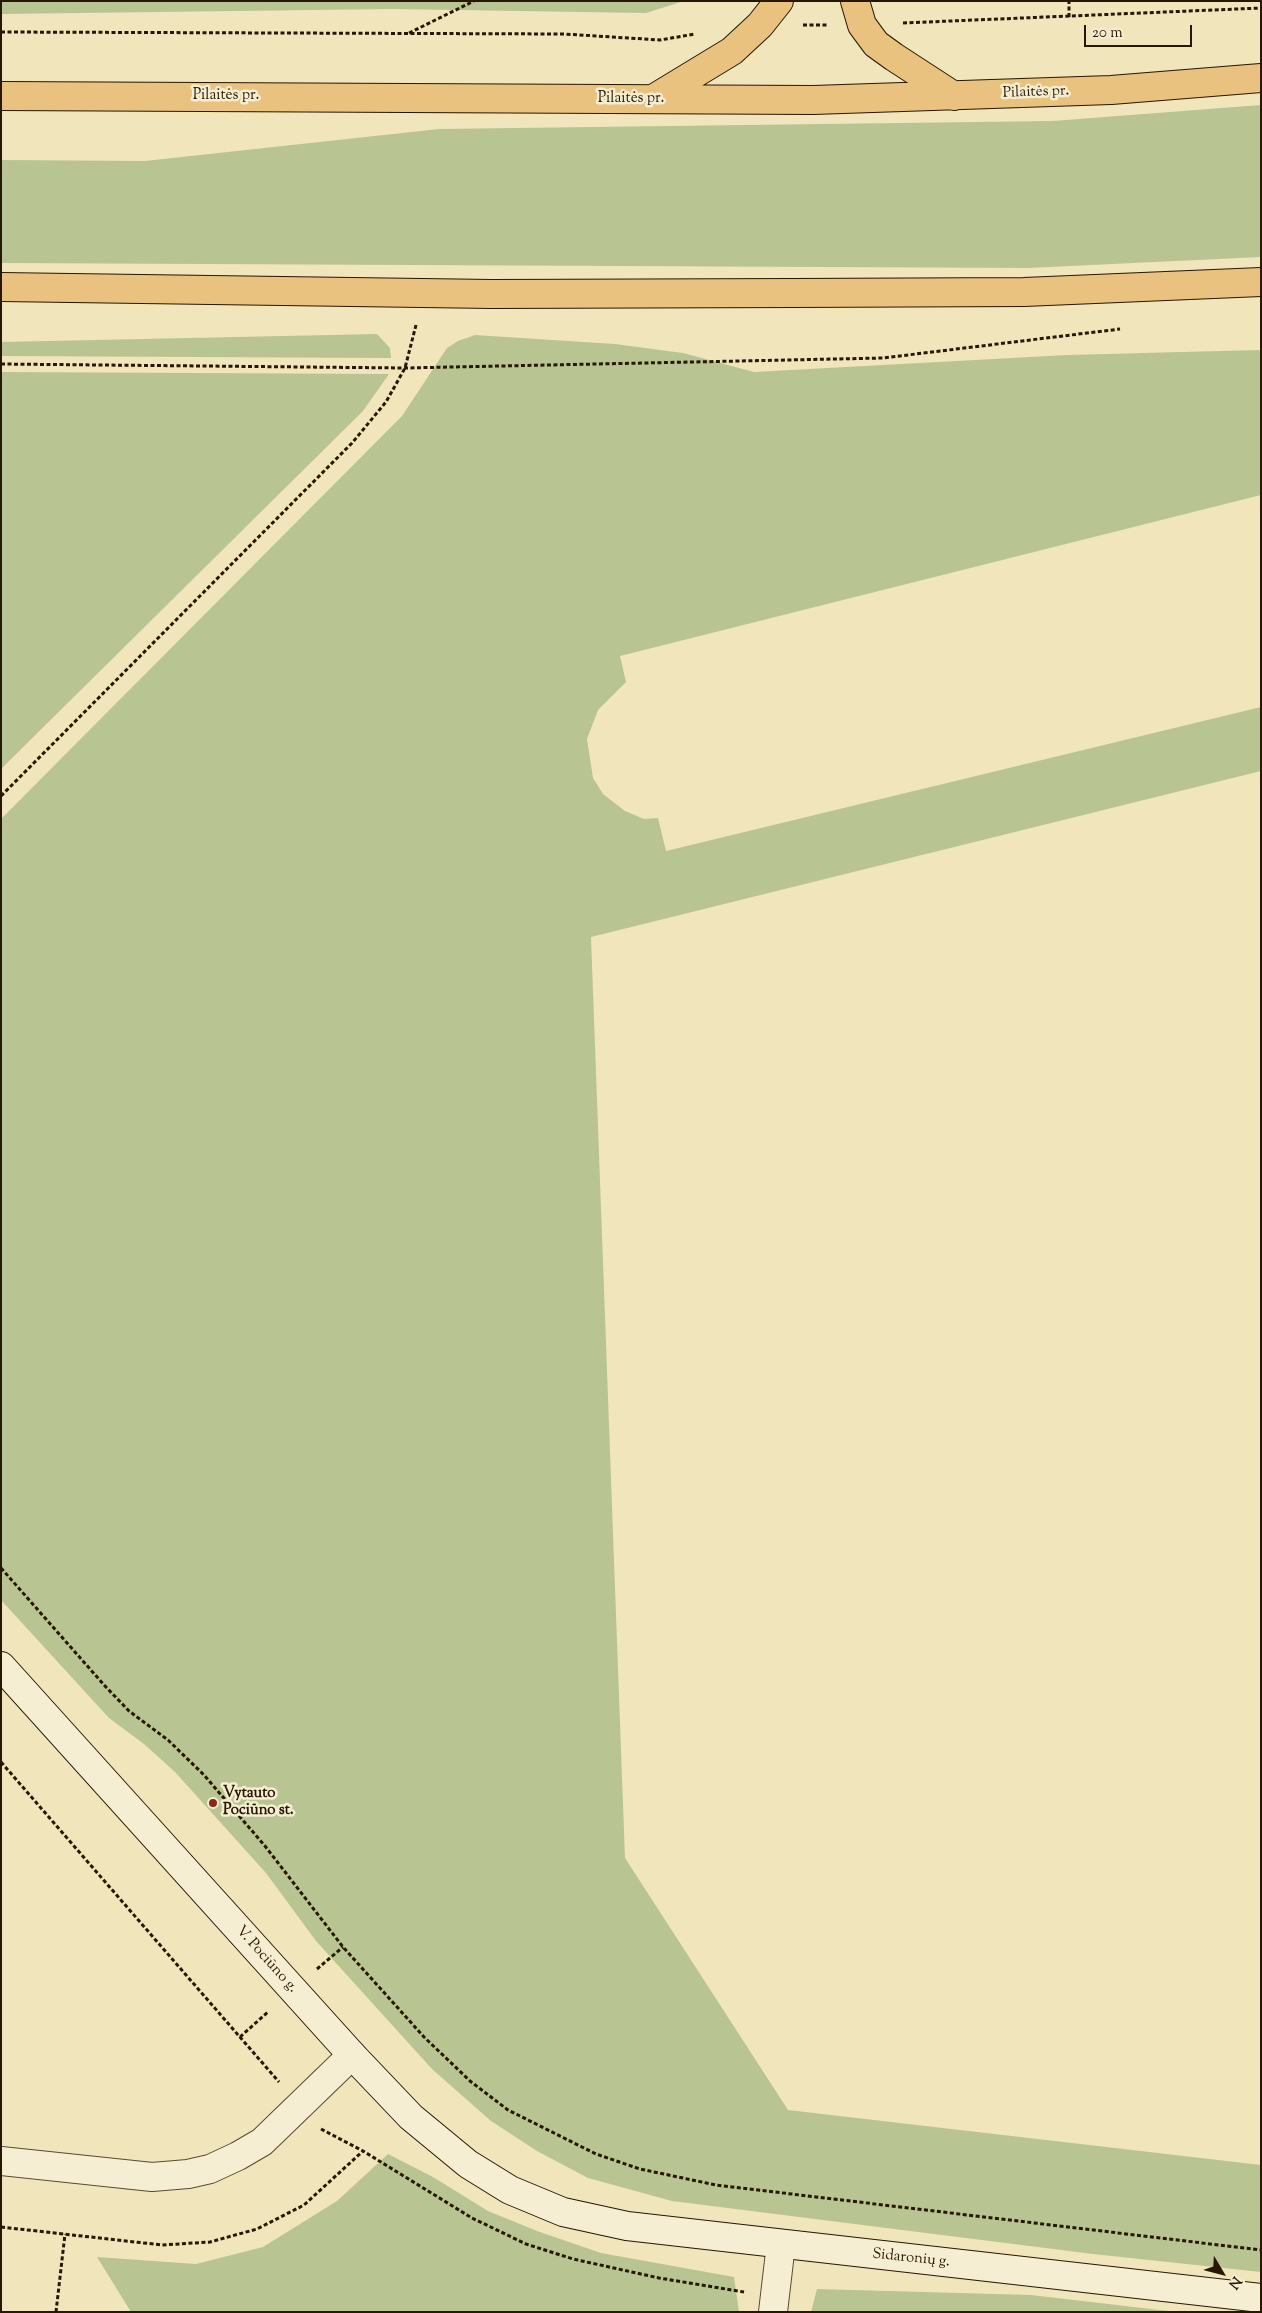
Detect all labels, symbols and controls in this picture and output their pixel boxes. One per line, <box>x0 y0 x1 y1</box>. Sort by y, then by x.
scale bar <box>1087 15 1194 47</box>
text: 20 m <box>1092 23 1123 44</box>
street label: Pilaitės pr. <box>1002 83 1070 103</box>
street label: Pilaitės pr. <box>193 87 259 105</box>
street label: Pilaitės pr. <box>598 90 664 108</box>
place label: Vytauto Pociūno st. <box>223 1785 294 1820</box>
marker: Vytauto Pociūno st. <box>207 1797 219 1809</box>
street label: V. Pociūno g. <box>231 1923 301 1997</box>
street label: Sidaronių g. <box>871 2246 951 2272</box>
north arrow <box>1197 2248 1247 2298</box>
text: N <box>1223 2272 1245 2293</box>

